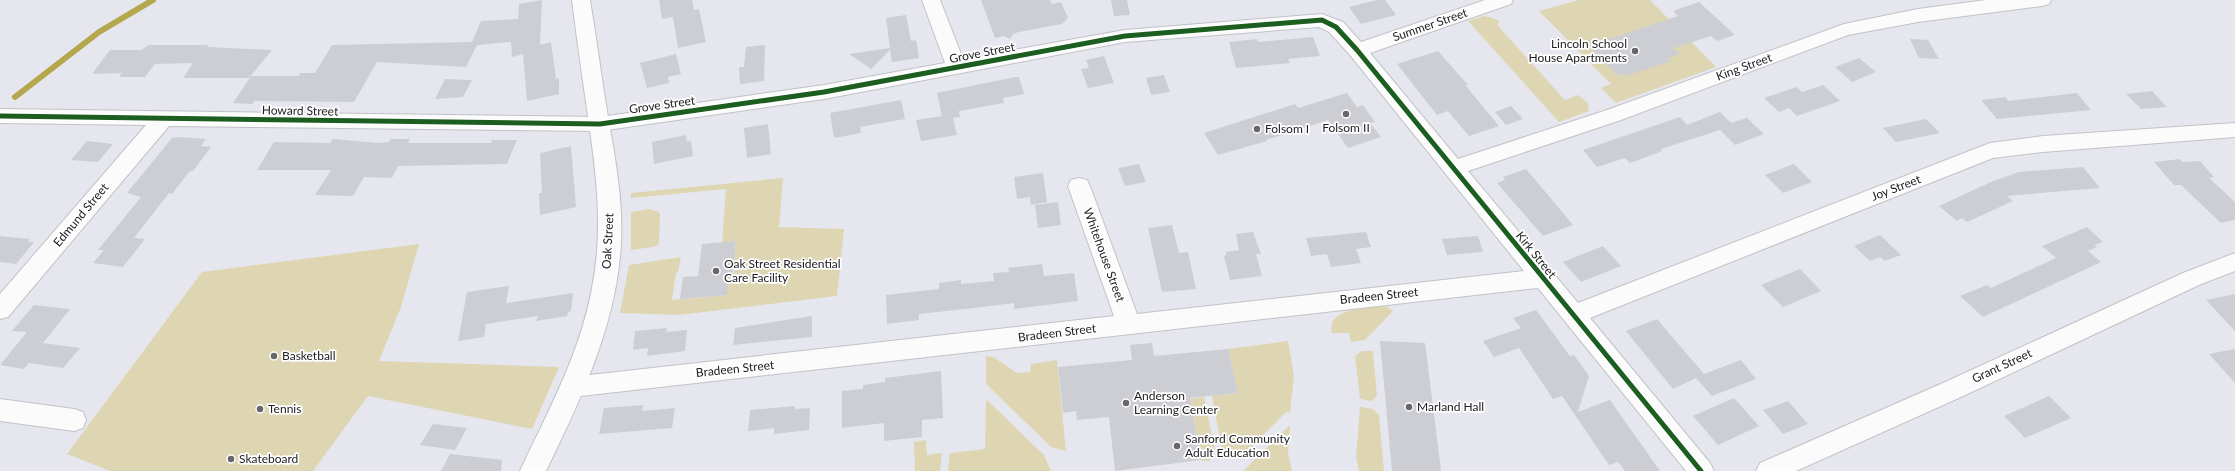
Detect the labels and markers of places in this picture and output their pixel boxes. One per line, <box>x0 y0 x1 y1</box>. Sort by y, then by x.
place label: Lincoln School House Apartments <box>1529 36 1627 65</box>
marker: Lincoln School House Apartments <box>1630 46 1640 56</box>
marker: Folsom II <box>1341 109 1351 119</box>
place label: Folsom II <box>1322 120 1370 135</box>
place label: Folsom I <box>1265 121 1309 136</box>
marker: Folsom I <box>1252 124 1262 134</box>
place label: Oak Street Residential Care Facility <box>724 256 841 285</box>
marker: Oak Street Residential Care Facility <box>711 266 721 276</box>
place label: Basketball <box>282 348 336 363</box>
marker: Basketball <box>269 351 279 361</box>
place label: Anderson Learning Center <box>1134 388 1218 417</box>
marker: Anderson Learning Center <box>1121 398 1131 408</box>
place label: Marland Hall <box>1417 399 1484 414</box>
place label: Tennis <box>268 401 301 416</box>
marker: Marland Hall <box>1404 402 1414 412</box>
marker: Tennis <box>255 404 265 414</box>
place label: Sanford Community Adult Education <box>1185 431 1291 460</box>
marker: Sanford Community Adult Education <box>1172 441 1182 451</box>
place label: Skateboard <box>239 451 298 466</box>
marker: Skateboard <box>226 454 236 464</box>

